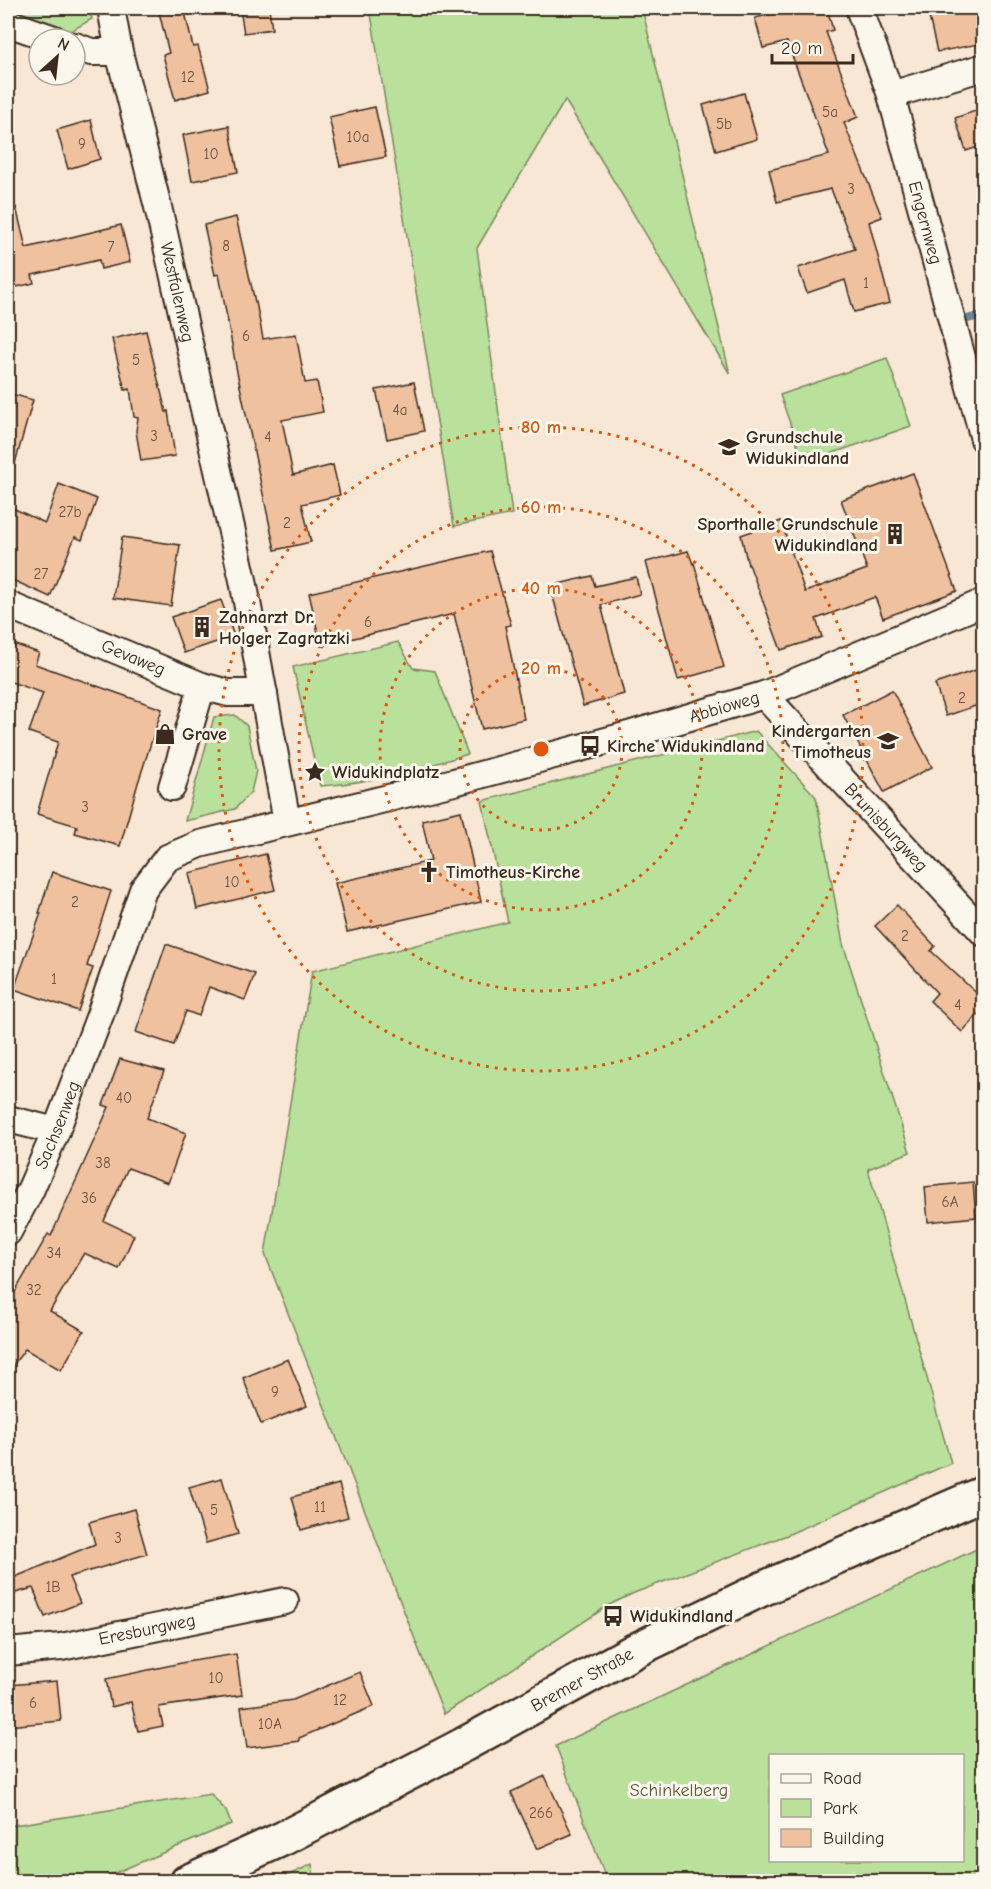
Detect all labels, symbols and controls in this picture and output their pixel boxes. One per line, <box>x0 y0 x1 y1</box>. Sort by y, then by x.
north arrow <box>27 27 87 87</box>
scale bar <box>772 27 853 65</box>
text: N <box>55 34 72 55</box>
text: 20 m <box>781 38 822 59</box>
house number: 12 <box>181 68 195 86</box>
house number: 5a <box>822 103 838 121</box>
house number: 5b <box>716 115 732 133</box>
house number: 10a <box>347 128 369 146</box>
house number: 9 <box>78 135 86 153</box>
house number: 10 <box>203 145 219 163</box>
street label: Engernweg <box>904 179 947 267</box>
house number: 3 <box>847 180 855 198</box>
house number: 8 <box>222 237 230 255</box>
house number: 7 <box>107 238 115 256</box>
street label: Westfalenweg <box>156 240 199 344</box>
house number: 1 <box>863 274 869 292</box>
house number: 6 <box>242 327 250 345</box>
house number: 5 <box>132 351 140 369</box>
house number: 4a <box>392 401 408 419</box>
text: 80 m <box>521 417 561 438</box>
house number: 3 <box>150 427 158 445</box>
place label: Grundschule Widukindland <box>746 427 849 469</box>
house number: 4 <box>264 428 272 446</box>
school or university icon: Grundschule Widukindland <box>717 435 741 459</box>
text: 60 m <box>521 497 561 518</box>
house number: 27b <box>59 503 81 521</box>
house number: 2 <box>283 514 291 532</box>
place label: Sporthalle Grundschule Widukindland <box>697 514 878 556</box>
building icon: Sporthalle Grundschule Widukindland <box>883 522 907 546</box>
house number: 27 <box>34 565 48 583</box>
text: 40 m <box>521 578 561 599</box>
place label: Zahnarzt Dr. Holger Zagratzki <box>219 607 350 649</box>
house number: 6 <box>364 613 372 631</box>
building icon: Zahnarzt Dr. Holger Zagratzki <box>190 615 214 639</box>
street label: Gevaweg <box>98 635 169 680</box>
text: 20 m <box>521 658 561 679</box>
street label: Abbioweg <box>687 686 762 727</box>
house number: 2 <box>958 689 966 707</box>
place label: Kindergarten Timotheus <box>771 721 871 763</box>
shop icon: Grave <box>153 722 177 746</box>
place label: Grave <box>182 724 227 745</box>
school or university icon: Kindergarten Timotheus <box>876 729 900 753</box>
bus stop icon: Kirche Widukindland <box>578 734 602 758</box>
place label: Kirche Widukindland <box>607 736 765 757</box>
centre of rings <box>531 739 551 759</box>
place icon: Widukindplatz <box>303 760 327 784</box>
place label: Widukindplatz <box>332 762 439 783</box>
street label: Brunisburgweg <box>840 779 932 876</box>
house number: 3 <box>81 798 89 816</box>
church icon: Timotheus-Kirche <box>417 860 441 884</box>
place label: Timotheus-Kirche <box>446 862 580 883</box>
house number: 10 <box>224 873 240 891</box>
house number: 2 <box>71 893 79 911</box>
house number: 2 <box>901 927 909 945</box>
house number: 1 <box>51 970 57 988</box>
house number: 4 <box>954 996 962 1014</box>
street label: Sachsenweg <box>30 1078 84 1172</box>
house number: 40 <box>116 1089 132 1107</box>
house number: 38 <box>95 1154 111 1172</box>
house number: 36 <box>81 1189 97 1207</box>
house number: 6A <box>942 1193 959 1211</box>
house number: 34 <box>47 1244 61 1262</box>
house number: 32 <box>26 1281 42 1299</box>
house number: 9 <box>271 1383 279 1401</box>
house number: 11 <box>314 1498 326 1516</box>
house number: 5 <box>210 1501 218 1519</box>
house number: 3 <box>114 1529 122 1547</box>
house number: 1B <box>45 1578 61 1596</box>
bus stop icon: Widukindland <box>601 1604 625 1628</box>
place label: Widukindland <box>630 1606 733 1627</box>
street label: Eresburgweg <box>97 1609 197 1650</box>
street label: Bremer Straße <box>527 1643 637 1716</box>
house number: 10 <box>208 1669 224 1687</box>
house number: 12 <box>333 1691 347 1709</box>
house number: 6 <box>29 1694 37 1712</box>
house number: 10A <box>258 1715 282 1733</box>
legend <box>769 1754 964 1862</box>
text: Road <box>823 1768 862 1789</box>
park label: Schinkelberg <box>630 1780 728 1801</box>
text: Park <box>823 1798 858 1819</box>
house number: 266 <box>529 1804 553 1822</box>
text: Building <box>823 1828 885 1849</box>

